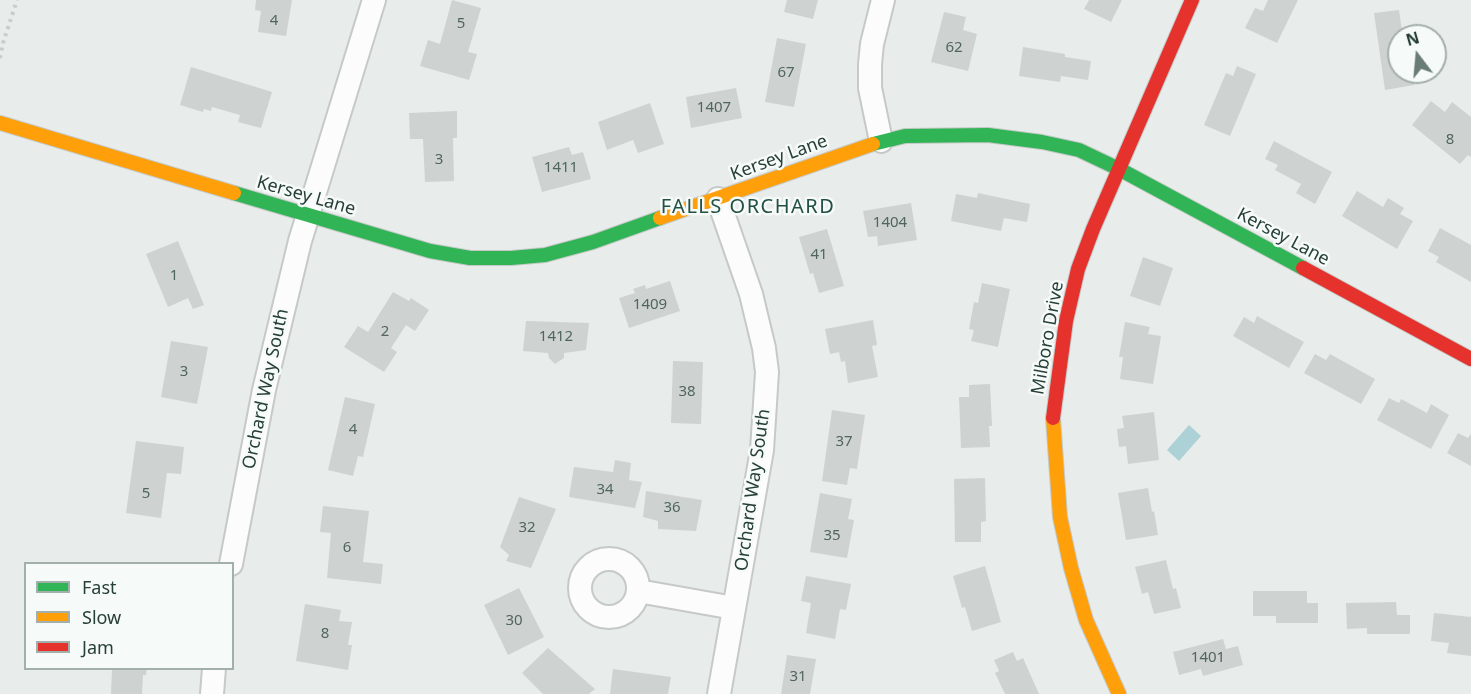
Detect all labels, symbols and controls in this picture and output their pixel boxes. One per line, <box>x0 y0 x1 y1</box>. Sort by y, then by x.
house number: 4 <box>270 12 278 30</box>
house number: 5 <box>457 15 465 33</box>
north arrow <box>1387 24 1447 84</box>
text: N <box>1403 26 1422 51</box>
house number: 62 <box>945 39 963 57</box>
house number: 67 <box>777 64 795 82</box>
house number: 1407 <box>697 99 731 117</box>
street label: Kersey Lane <box>727 130 831 186</box>
house number: 8 <box>1446 131 1454 149</box>
house number: 3 <box>435 151 443 169</box>
house number: 1411 <box>544 159 578 177</box>
street label: Kersey Lane <box>254 172 358 220</box>
district label: FALLS ORCHARD <box>661 195 835 219</box>
street label: Kersey Lane <box>1233 204 1333 270</box>
house number: 1404 <box>873 214 907 232</box>
house number: 41 <box>810 246 828 264</box>
house number: 1 <box>170 267 178 285</box>
street label: Milboro Drive <box>1027 280 1069 396</box>
house number: 1409 <box>633 296 667 314</box>
street label: Orchard Way South <box>238 307 294 471</box>
house number: 2 <box>381 323 389 341</box>
house number: 1412 <box>539 328 573 346</box>
house number: 3 <box>180 363 188 381</box>
house number: 38 <box>678 383 696 401</box>
street label: Orchard Way South <box>731 407 775 573</box>
house number: 4 <box>349 421 357 439</box>
house number: 37 <box>835 433 853 451</box>
house number: 34 <box>596 481 614 499</box>
house number: 5 <box>142 485 150 503</box>
house number: 36 <box>663 499 681 517</box>
house number: 32 <box>518 519 536 537</box>
house number: 35 <box>823 527 841 545</box>
house number: 6 <box>343 539 351 557</box>
legend <box>24 562 234 670</box>
text: Fast <box>82 575 117 599</box>
text: Slow <box>82 605 121 629</box>
house number: 30 <box>505 612 523 630</box>
house number: 8 <box>321 625 329 643</box>
text: Jam <box>82 635 114 659</box>
house number: 1401 <box>1191 649 1225 667</box>
house number: 31 <box>789 668 807 686</box>

